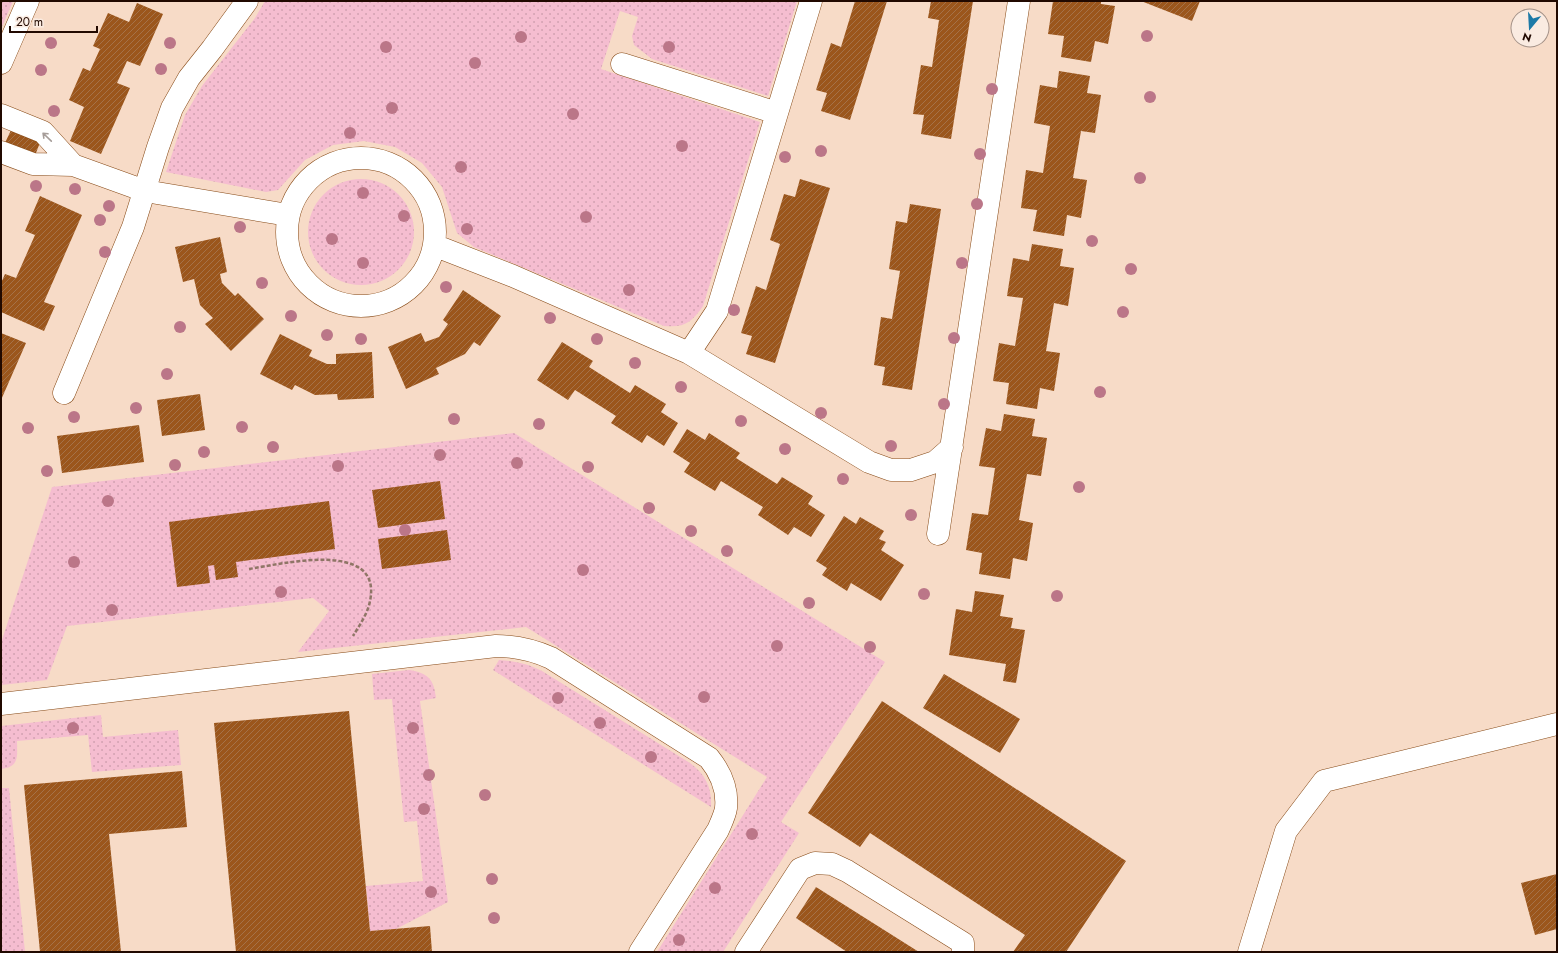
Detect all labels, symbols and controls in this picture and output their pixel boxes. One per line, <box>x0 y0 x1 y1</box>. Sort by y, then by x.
scale bar <box>10 8 97 34</box>
north arrow <box>1510 8 1550 48</box>
text: 20 m <box>16 13 43 31</box>
text: N <box>1520 29 1534 46</box>
one-way arrow <box>42 132 52 141</box>

